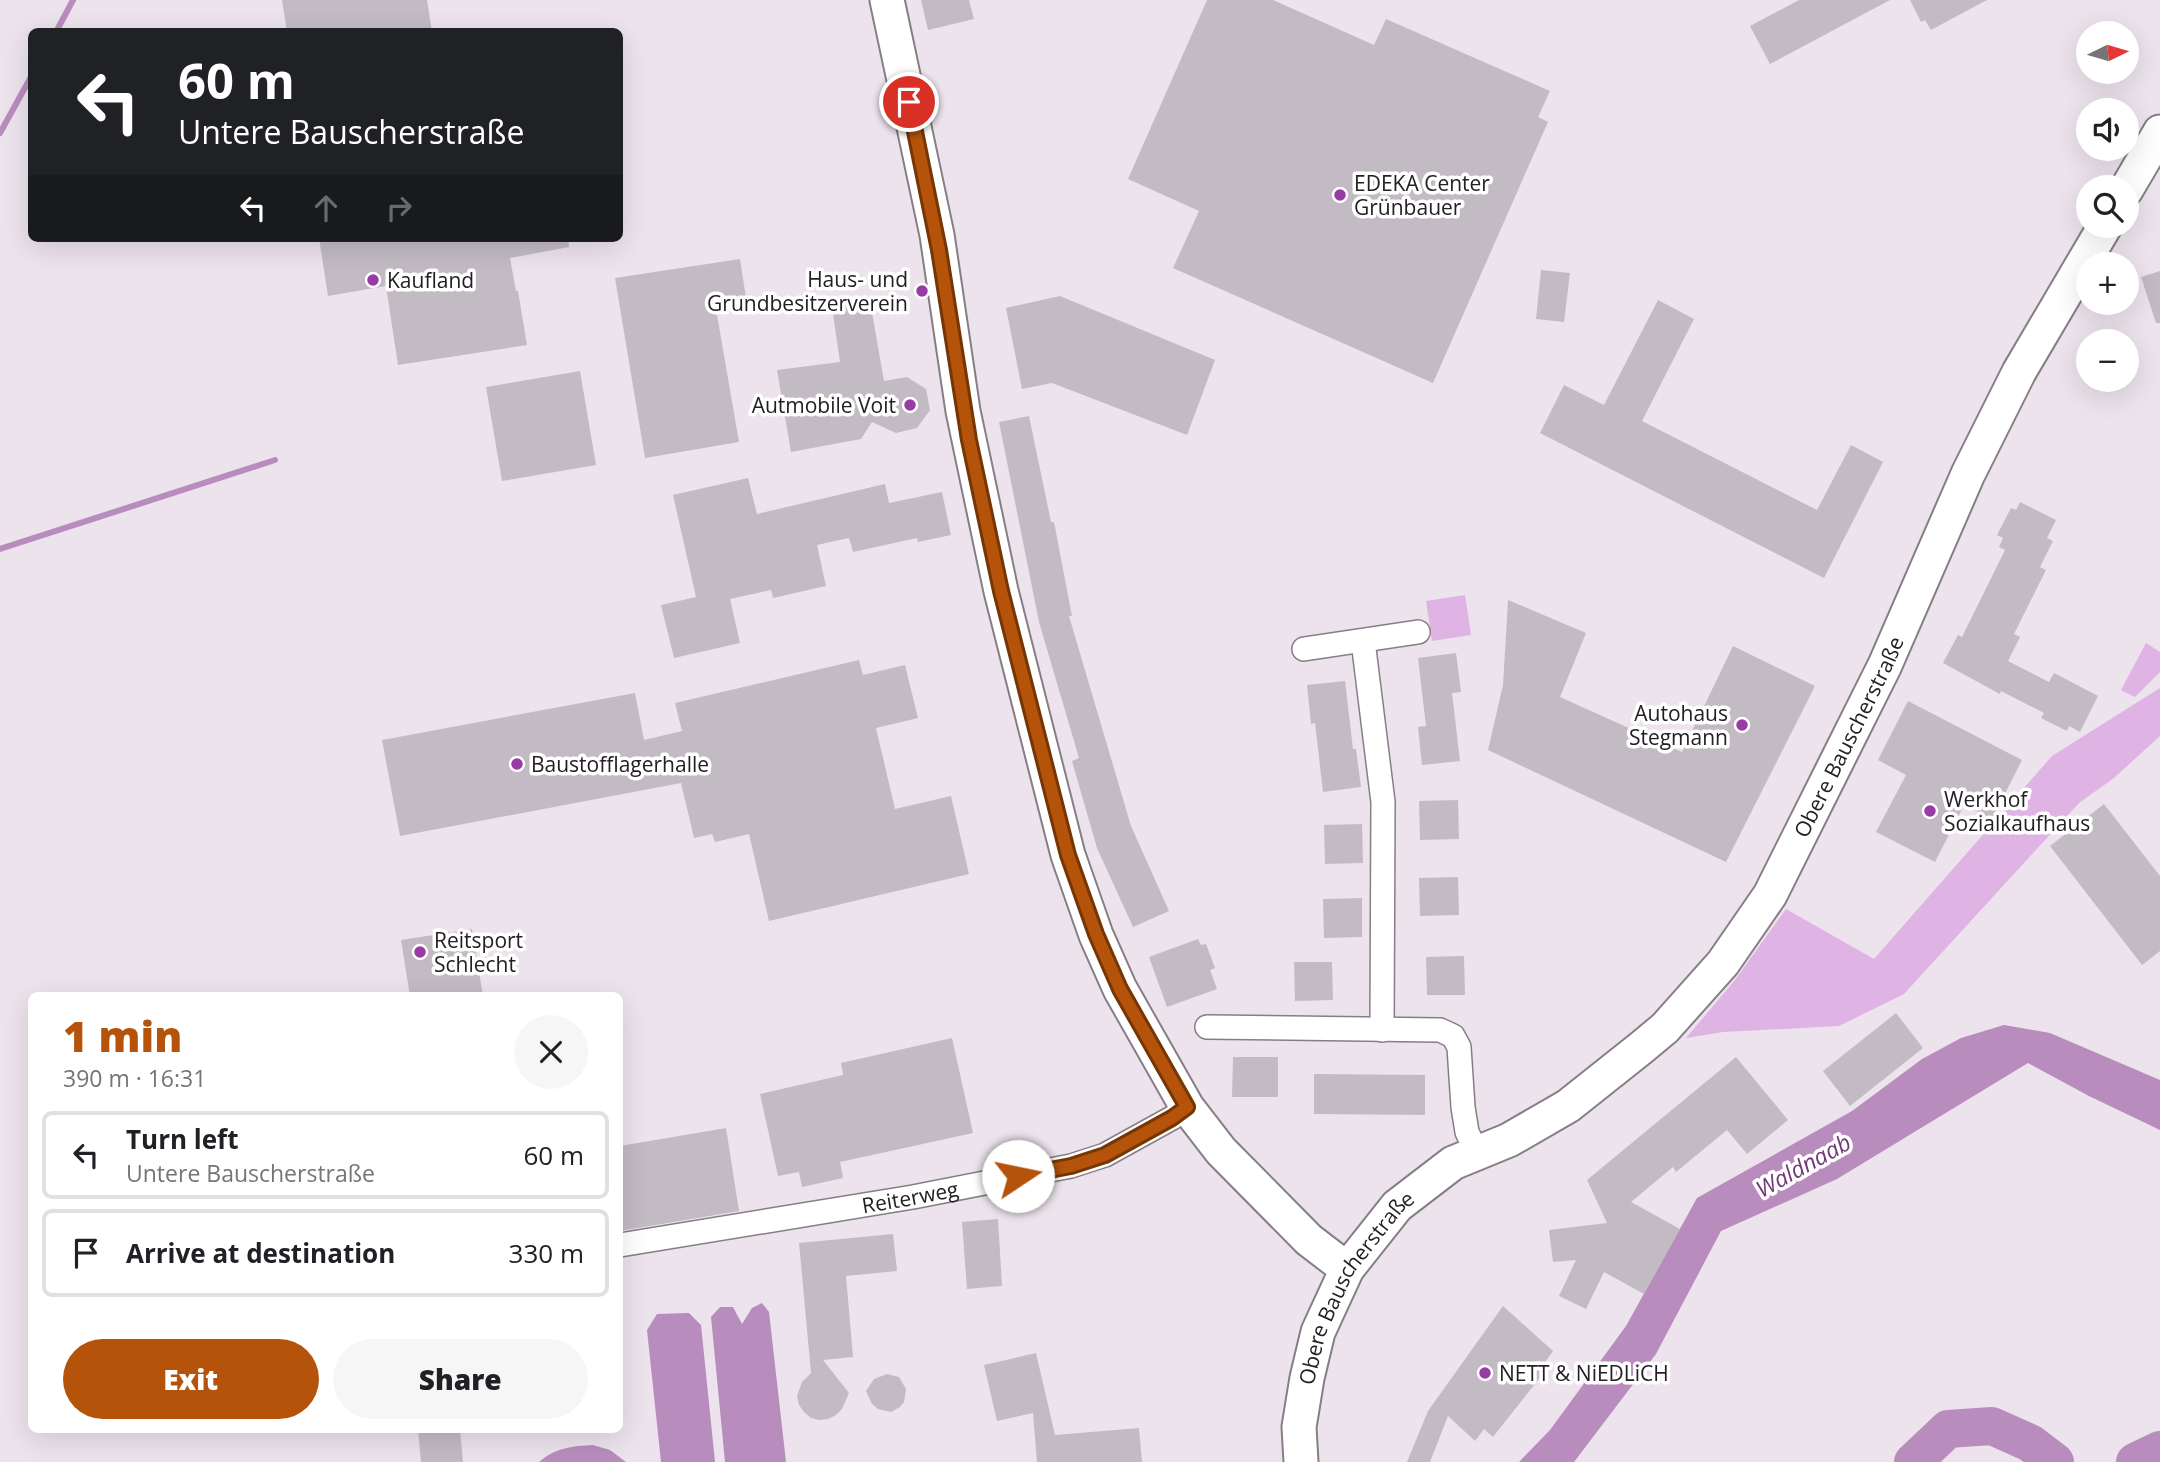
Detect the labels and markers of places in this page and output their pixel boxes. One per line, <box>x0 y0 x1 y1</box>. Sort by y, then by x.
pin <box>879 72 939 132</box>
place label: EDEKA Center Grünbauer <box>1354 169 1490 221</box>
marker: EDEKA Center Grünbauer <box>1332 187 1348 203</box>
place label: Haus- und Grundbesitzerverein <box>707 265 908 317</box>
place label: Kaufland <box>387 266 474 294</box>
marker: Kaufland <box>365 272 381 288</box>
marker: Haus- und Grundbesitzerverein <box>914 283 930 299</box>
place label: Autmobile Voit <box>752 391 896 419</box>
marker: Autmobile Voit <box>902 397 918 413</box>
place label: Autohaus Stegmann <box>1629 699 1728 751</box>
marker: Autohaus Stegmann <box>1734 717 1750 733</box>
place label: Baustofflagerhalle <box>531 750 709 778</box>
marker: Baustofflagerhalle <box>509 756 525 772</box>
place label: Werkhof Sozialkaufhaus <box>1944 785 2090 837</box>
marker: Werkhof Sozialkaufhaus <box>1922 803 1938 819</box>
place label: Reitsport Schlecht <box>434 926 523 978</box>
marker: Reitsport Schlecht <box>412 944 428 960</box>
place label: NETT & NiEDLiCH <box>1499 1359 1669 1387</box>
marker: NETT & NiEDLiCH <box>1477 1365 1493 1381</box>

